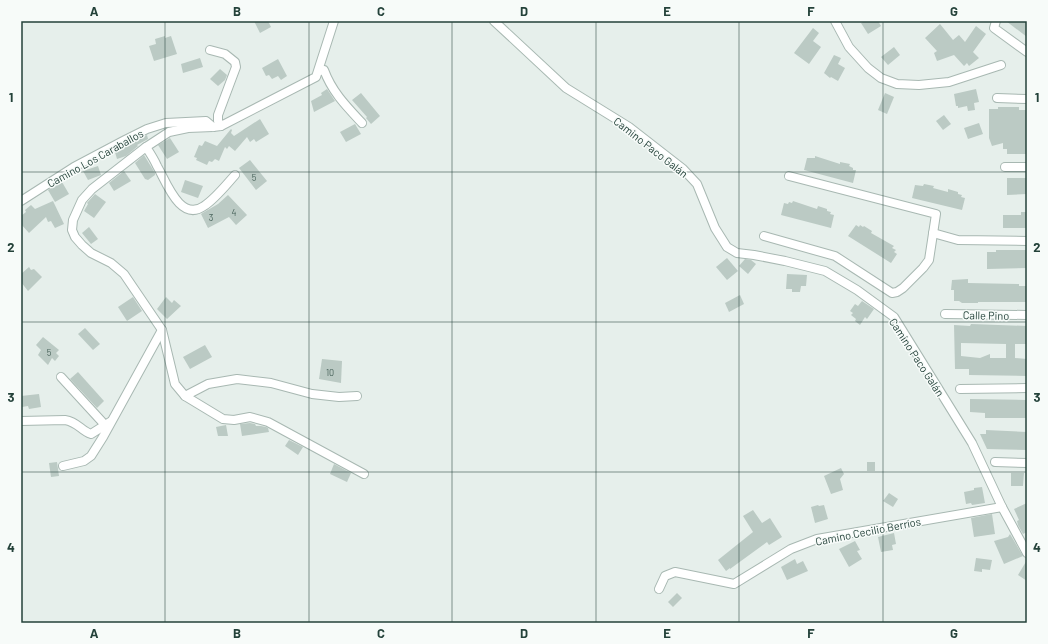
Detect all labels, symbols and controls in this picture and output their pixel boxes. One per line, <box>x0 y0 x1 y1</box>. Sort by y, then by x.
text: A <box>90 3 99 19</box>
text: B <box>233 3 241 19</box>
text: C <box>377 3 385 19</box>
text: D <box>520 3 528 19</box>
text: E <box>663 3 671 19</box>
text: F <box>807 3 815 19</box>
text: G <box>950 3 958 19</box>
text: 1 <box>9 89 13 105</box>
text: 1 <box>1035 89 1039 105</box>
street label: Camino Paco Galán <box>611 114 691 180</box>
street label: Camino Los Caraballos <box>45 126 145 190</box>
house number: 5 <box>252 172 257 183</box>
house number: 4 <box>232 207 237 218</box>
house number: 3 <box>209 212 214 223</box>
text: 2 <box>7 239 15 255</box>
text: 2 <box>1033 239 1041 255</box>
street label: Calle Pino <box>963 308 1009 322</box>
street label: Camino Paco Galán <box>887 316 947 399</box>
house number: 5 <box>47 347 52 358</box>
house number: 10 <box>326 367 334 378</box>
text: 3 <box>7 389 15 405</box>
text: 3 <box>1033 389 1041 405</box>
street label: Camino Cecilio Berríos <box>814 514 922 548</box>
text: 4 <box>7 539 15 555</box>
text: 4 <box>1033 539 1041 555</box>
text: A <box>90 625 99 641</box>
text: B <box>233 625 241 641</box>
text: C <box>377 625 385 641</box>
text: D <box>520 625 528 641</box>
text: E <box>663 625 671 641</box>
text: F <box>807 625 815 641</box>
text: G <box>950 625 958 641</box>

